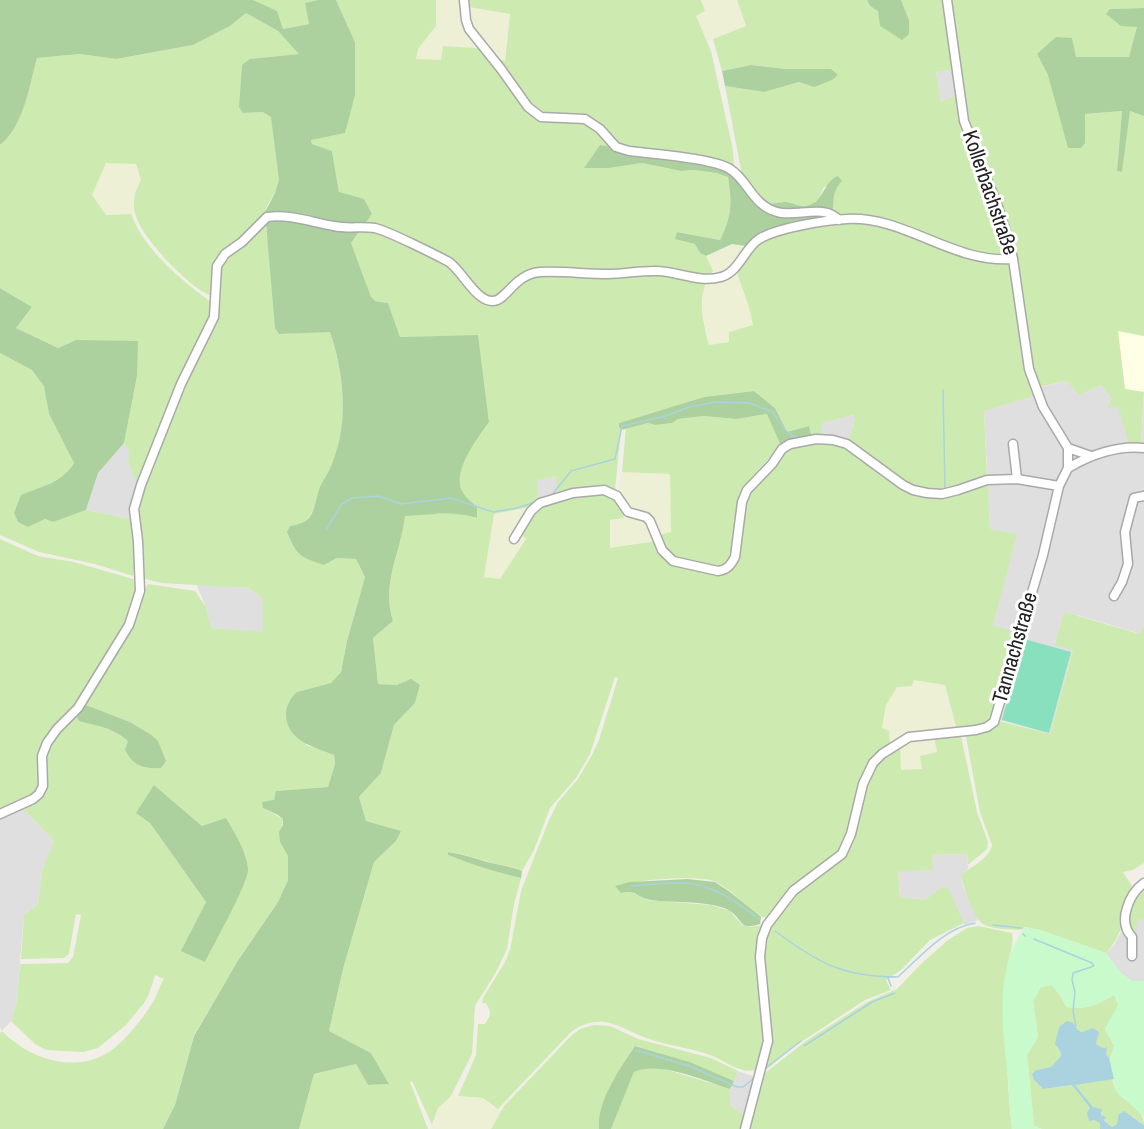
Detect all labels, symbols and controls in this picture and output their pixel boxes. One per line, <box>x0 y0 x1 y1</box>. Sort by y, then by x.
street label: Kollerbachstraße <box>956 127 1022 259</box>
street label: Tannachstraße <box>988 590 1044 706</box>

